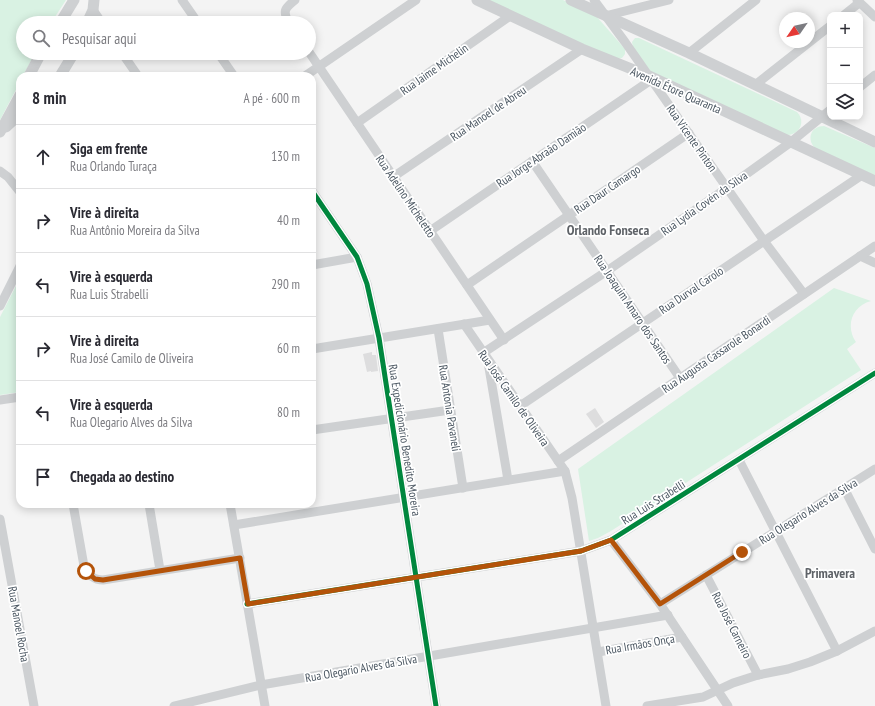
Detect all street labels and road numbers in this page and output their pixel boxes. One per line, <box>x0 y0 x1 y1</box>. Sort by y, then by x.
street label: Rua Jaime Michelin <box>397 40 471 98</box>
street label: Avenida Étore Quaranta <box>628 63 724 117</box>
street label: Rua Manoel de Abreu <box>447 82 529 144</box>
street label: Rua Vicente Pinton <box>663 102 721 174</box>
street label: Rua Jorge Abraão Damião <box>493 119 589 191</box>
street label: Rua Adelino Micheletto <box>373 152 439 240</box>
street label: Rua Daur Camargo <box>571 161 643 217</box>
street label: Rua Lydia Covén da Silva <box>658 167 750 238</box>
street label: Rua Joaquim Amaro dos Santos <box>591 252 675 366</box>
street label: Rua Durval Carolo <box>656 263 726 317</box>
street label: Rua Augusta Cassarole Bonardi <box>659 312 773 396</box>
street label: Rua José Camilo de Oliveira <box>475 347 553 449</box>
street label: Rua Expedicionário Benedito Moreira <box>386 363 424 517</box>
street label: Rua Antonia Pavaneli <box>436 364 464 452</box>
street label: Rua Olegario Alves da Silva <box>756 475 860 547</box>
street label: Rua Luis Strabelli <box>618 476 688 528</box>
street label: Rua Manoel Rocha <box>5 585 33 663</box>
street label: Rua José Carneiro <box>709 589 755 661</box>
street label: Rua Irmãos Onça <box>604 631 676 657</box>
street label: Rua Olegario Alves da Silva <box>304 651 418 685</box>

